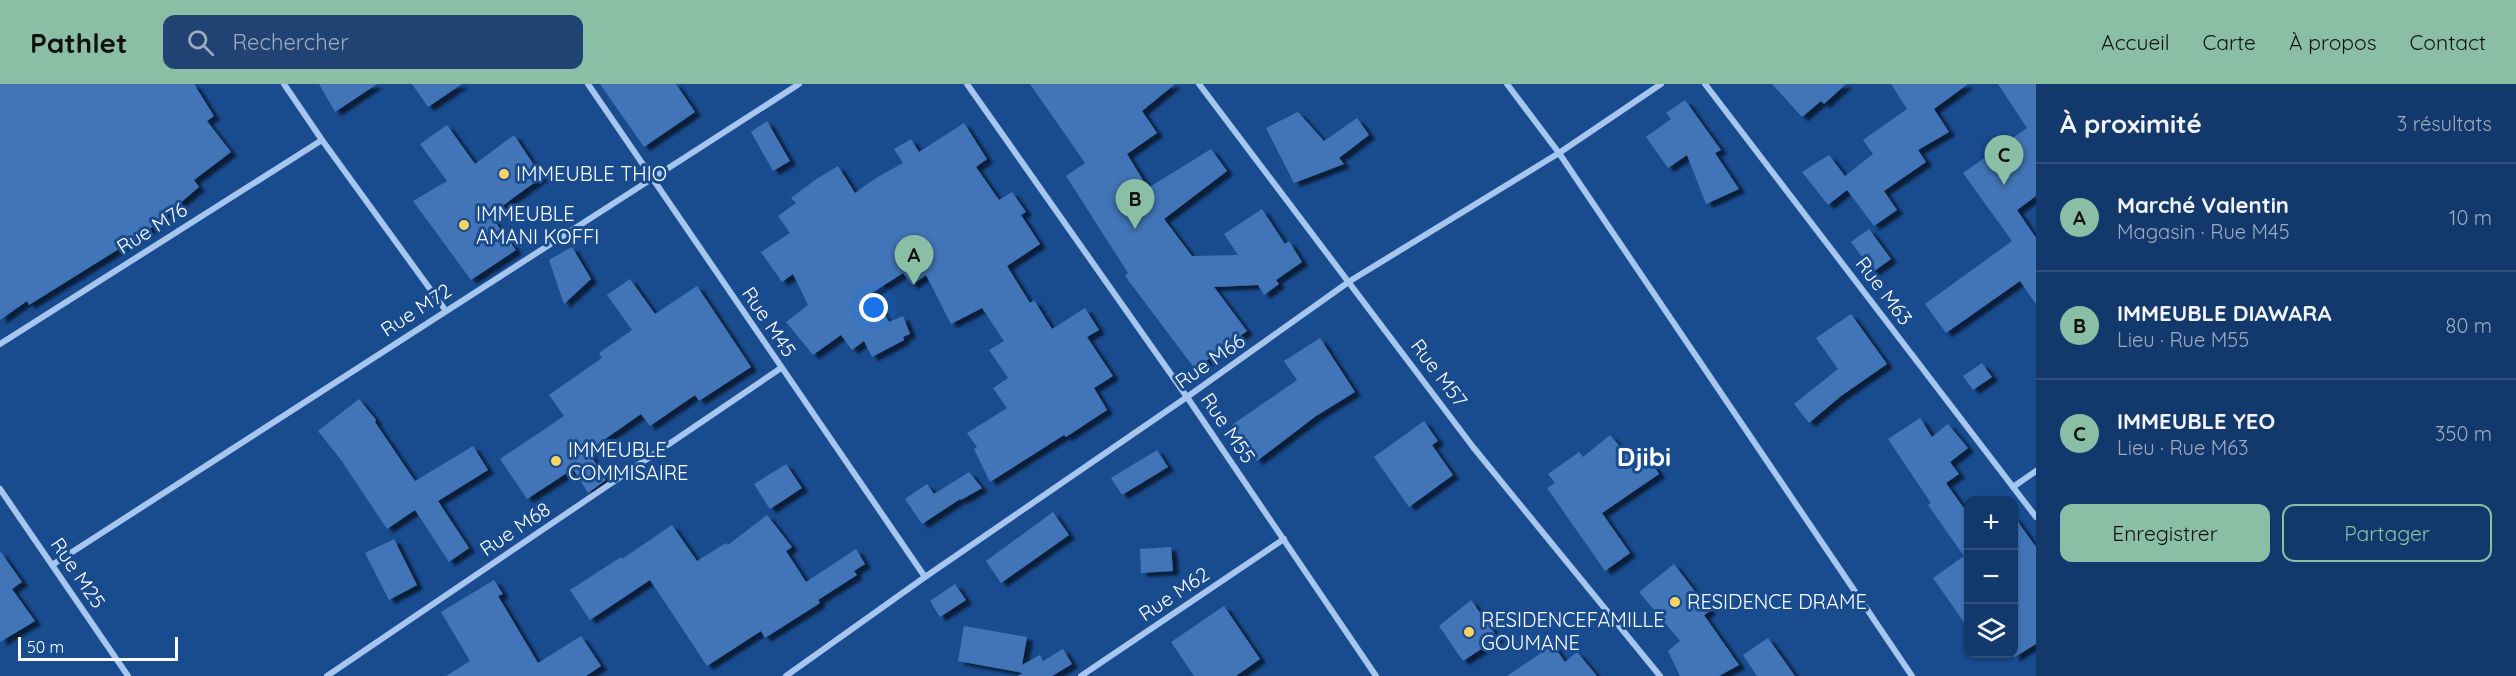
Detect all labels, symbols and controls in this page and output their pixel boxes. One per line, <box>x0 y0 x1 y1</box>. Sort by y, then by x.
search box <box>163 15 583 69</box>
text: Pathlet <box>30 25 127 60</box>
icon: search <box>184 26 217 59</box>
text: Rechercher <box>232 28 349 56</box>
text: Accueil <box>2101 29 2170 55</box>
text: Carte <box>2203 29 2256 55</box>
text: À propos <box>2289 29 2377 55</box>
text: Contact <box>2410 29 2486 55</box>
text: À proximité <box>2060 107 2202 140</box>
text: 3 résultats <box>2397 111 2492 136</box>
pin: C <box>1984 135 2024 185</box>
place label: IMMEUBLE THIO <box>516 161 667 186</box>
marker: IMMEUBLE THIO <box>497 167 511 181</box>
pin: B <box>1116 180 1154 229</box>
text: Marché Valentin <box>2117 191 2289 219</box>
street label: Rue M76 <box>112 196 192 259</box>
place label: IMMEUBLE AMANI KOFFI <box>476 201 599 249</box>
text: A <box>2073 205 2086 230</box>
text: 10 m <box>2449 205 2492 230</box>
marker: IMMEUBLE AMANI KOFFI <box>457 218 471 232</box>
text: Magasin · Rue M45 <box>2117 219 2290 244</box>
pin: A <box>894 236 934 285</box>
street label: Rue M63 <box>1851 252 1918 330</box>
street label: Rue M72 <box>376 278 456 342</box>
street label: Rue M45 <box>737 282 802 362</box>
your location <box>859 293 888 322</box>
text: IMMEUBLE DIAWARA <box>2117 299 2332 327</box>
text: B <box>2073 313 2086 338</box>
text: 80 m <box>2446 313 2492 338</box>
street label: Rue M66 <box>1170 327 1250 394</box>
text: Lieu · Rue M55 <box>2117 327 2249 352</box>
street label: Rue M57 <box>1406 334 1473 412</box>
street label: Rue M55 <box>1196 388 1261 468</box>
text: IMMEUBLE YEO <box>2117 407 2275 435</box>
text: C <box>2073 421 2086 446</box>
text: 350 m <box>2435 421 2492 446</box>
text: Lieu · Rue M63 <box>2117 435 2249 460</box>
place label: IMMEUBLE COMMISAIRE <box>568 437 688 485</box>
district label: Djibi <box>1617 440 1671 473</box>
marker: IMMEUBLE COMMISAIRE <box>549 454 563 468</box>
street label: Rue M68 <box>475 496 555 561</box>
map controls <box>1964 496 2018 658</box>
button: + <box>1964 496 2018 550</box>
button: Enregistrer <box>2060 504 2270 562</box>
button: Partager <box>2282 504 2492 562</box>
street label: Rue M25 <box>46 533 111 613</box>
button: − <box>1964 550 2018 604</box>
street label: Rue M62 <box>1134 561 1214 626</box>
place label: RESIDENCE DRAME <box>1687 589 1867 614</box>
marker: RESIDENCE DRAME <box>1668 595 1682 609</box>
button: layers <box>1964 604 2018 658</box>
place label: RESIDENCEFAMILLE GOUMANE <box>1481 607 1665 655</box>
marker: RESIDENCEFAMILLE GOUMANE <box>1462 625 1476 639</box>
scale bar <box>18 634 178 662</box>
text: 50 m <box>27 637 64 657</box>

